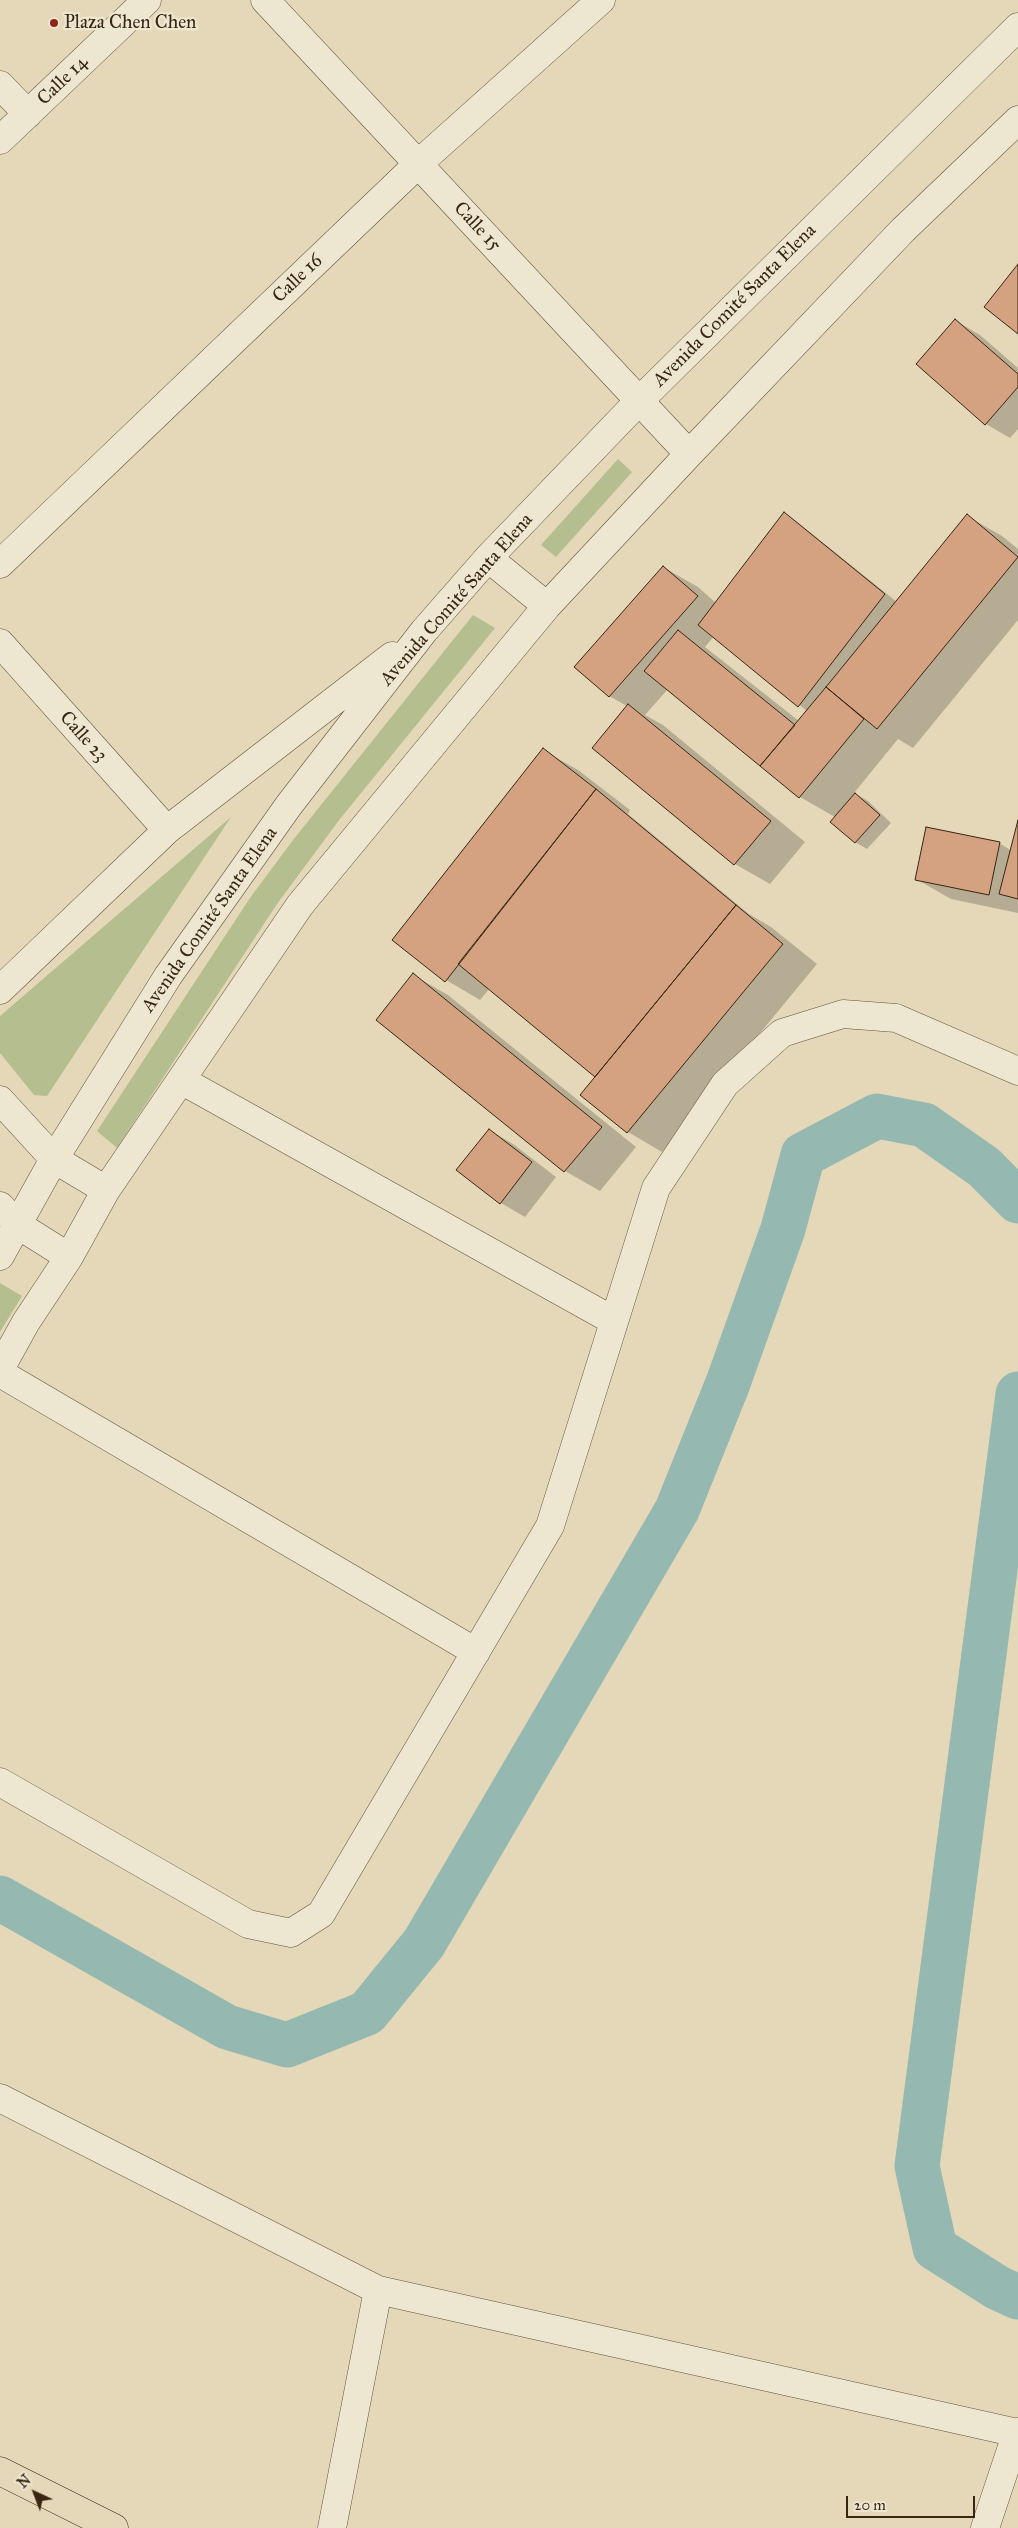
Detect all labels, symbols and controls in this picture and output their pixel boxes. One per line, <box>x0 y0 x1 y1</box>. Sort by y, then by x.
place label: Plaza Chen Chen <box>64 12 196 34</box>
marker: Plaza Chen Chen <box>48 17 60 29</box>
street label: Calle 14 <box>33 52 93 110</box>
street label: Calle 15 <box>448 198 506 256</box>
street label: Avenida Comité Santa Elena <box>649 220 821 392</box>
street label: Calle 16 <box>268 250 328 308</box>
street label: Avenida Comité Santa Elena <box>376 509 538 691</box>
street label: Calle 23 <box>54 707 112 767</box>
street label: Avenida Comité Santa Elena <box>137 823 283 1017</box>
north arrow <box>10 2468 60 2518</box>
text: N <box>14 2471 35 2492</box>
scale bar <box>848 2486 977 2518</box>
text: 20 m <box>854 2496 886 2514</box>

